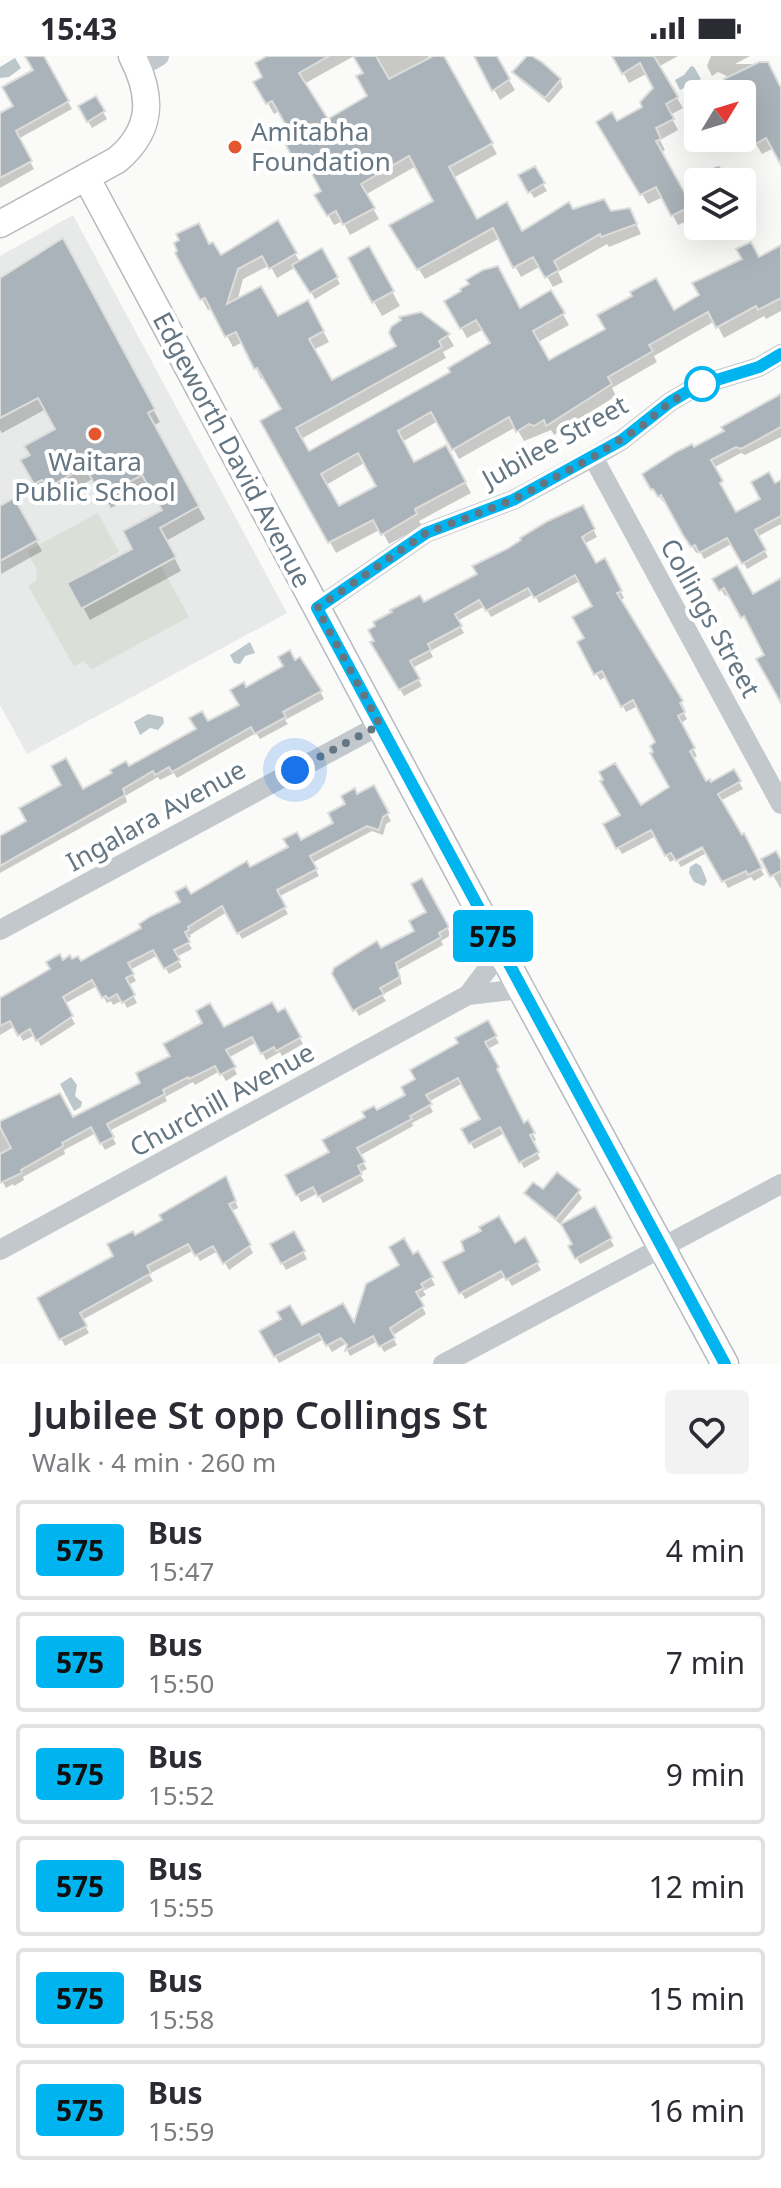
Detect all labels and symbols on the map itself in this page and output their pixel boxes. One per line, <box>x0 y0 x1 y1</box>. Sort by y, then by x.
north arrow <box>684 80 756 152</box>
place label: Amitabha Foundation <box>251 113 391 179</box>
marker: Amitabha Foundation <box>226 138 244 156</box>
street label: Edgeworth David Avenue <box>145 305 321 594</box>
unlabelled marker <box>685 367 719 401</box>
street label: Jubilee Street <box>473 386 634 497</box>
marker: Waitara Public School <box>86 425 104 443</box>
place label: Waitara Public School <box>14 443 176 509</box>
street label: Collings Street <box>652 532 769 703</box>
your location <box>275 750 315 790</box>
street label: Ingalara Avenue <box>59 751 252 879</box>
line badge: 575 <box>447 910 539 962</box>
street label: Churchill Avenue <box>123 1034 320 1165</box>

